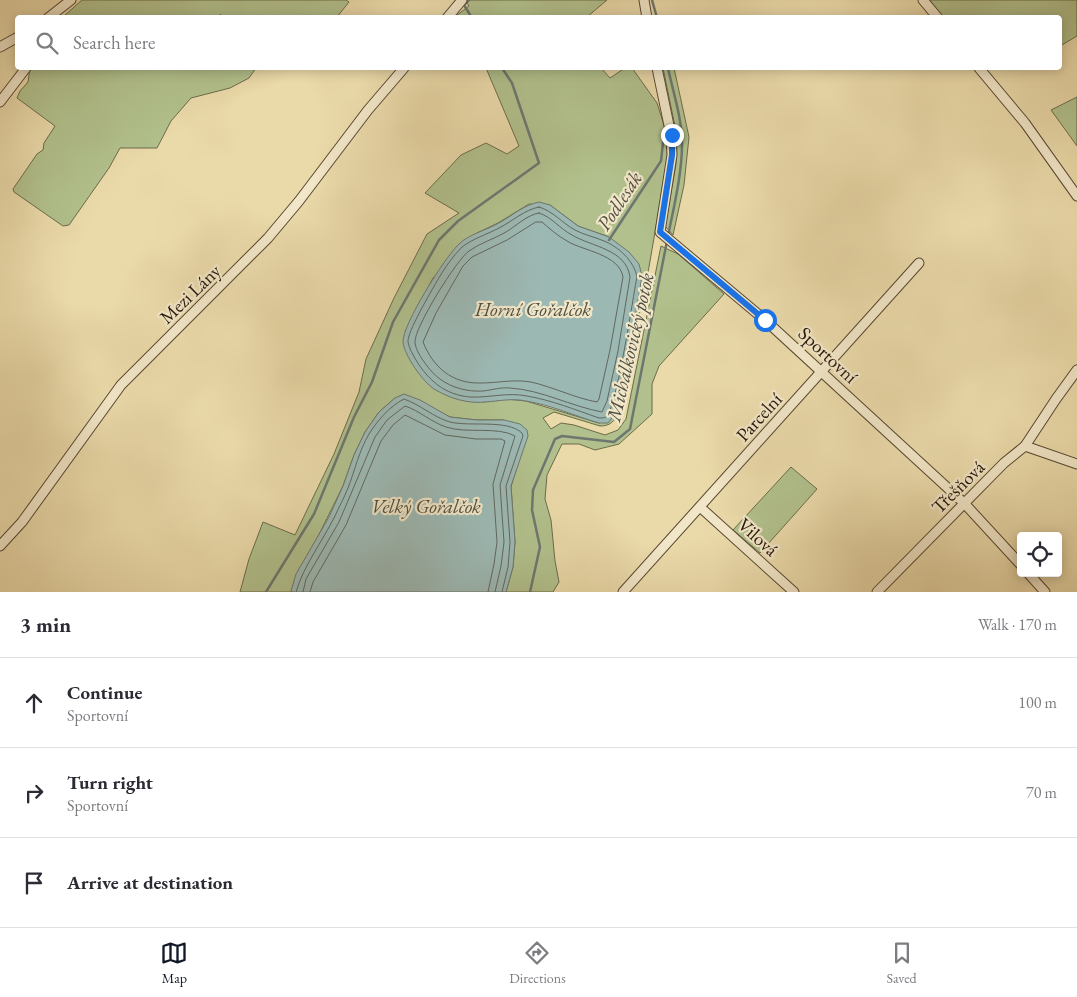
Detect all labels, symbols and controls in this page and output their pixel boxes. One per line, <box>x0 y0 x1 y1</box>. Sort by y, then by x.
search box <box>15 15 1062 70</box>
icon: search <box>33 29 61 57</box>
text: Search here <box>73 30 155 55</box>
route end <box>661 124 684 147</box>
water label: Podlesák <box>590 166 648 236</box>
street label: Mezi Lány <box>154 258 227 329</box>
water label: Michálkovický potok <box>600 270 660 425</box>
water label: Horní Gořalčok <box>474 296 591 322</box>
route start <box>754 309 777 332</box>
street label: Sportovní <box>793 321 863 389</box>
street label: Parcelní <box>730 387 788 447</box>
street label: Třešňová <box>926 455 990 519</box>
water label: Velký Gořalčok <box>371 493 481 519</box>
street label: Vilová <box>732 512 784 562</box>
map controls <box>1017 532 1062 577</box>
button: locate <box>1017 532 1062 577</box>
text: 3 min <box>20 611 71 638</box>
text: Walk · 170 m <box>978 614 1057 635</box>
text: Continue <box>67 680 142 705</box>
icon: ahead <box>20 689 48 717</box>
text: 100 m <box>1018 692 1057 713</box>
text: Sportovní <box>67 705 128 726</box>
text: Turn right <box>67 770 153 795</box>
icon: right <box>20 779 48 807</box>
text: 70 m <box>1026 782 1057 803</box>
text: Sportovní <box>67 795 128 816</box>
icon: arrive <box>20 869 48 897</box>
text: Arrive at destination <box>67 870 233 895</box>
tab: Map <box>160 939 188 987</box>
tab: Directions <box>509 939 566 987</box>
tab: Saved <box>887 939 917 987</box>

